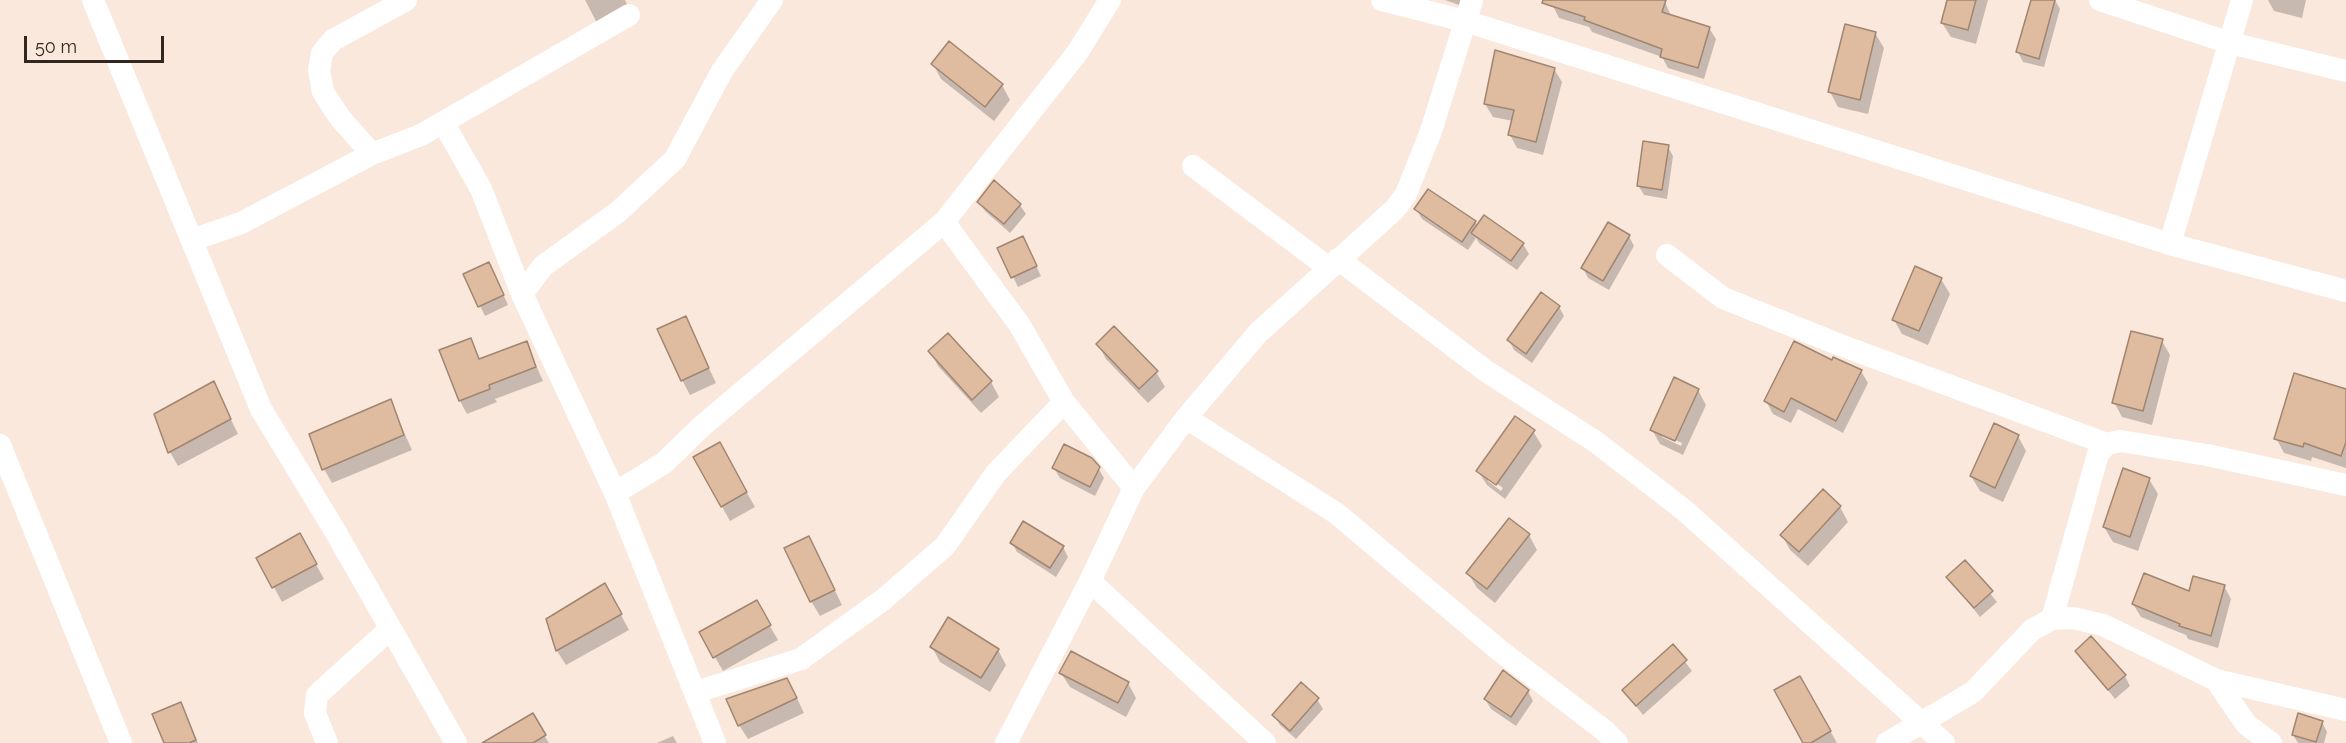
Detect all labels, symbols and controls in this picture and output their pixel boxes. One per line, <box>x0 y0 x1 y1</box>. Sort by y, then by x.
scale bar <box>27 24 166 62</box>
text: 50 m <box>35 36 77 57</box>

